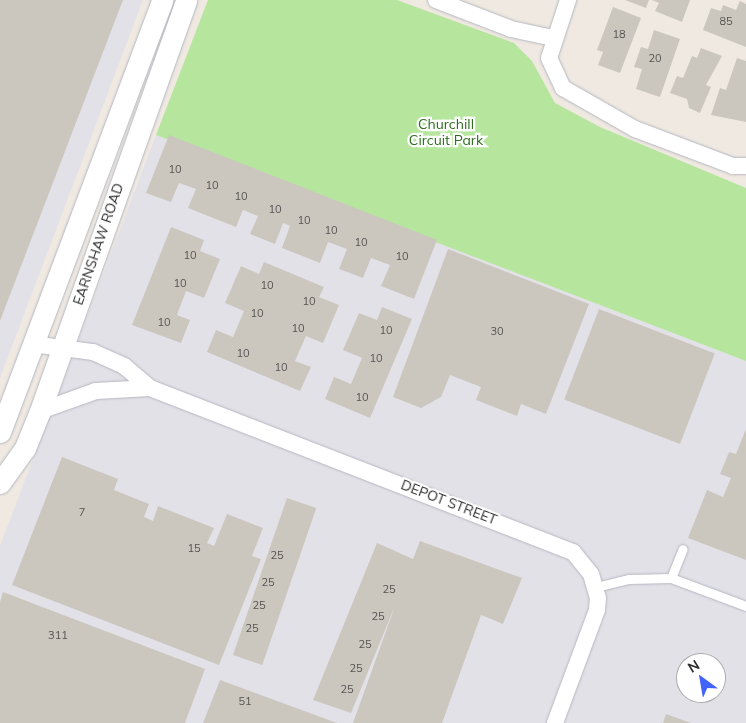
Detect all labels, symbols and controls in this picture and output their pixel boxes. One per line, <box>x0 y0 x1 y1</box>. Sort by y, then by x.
house number: 85 <box>719 14 733 28</box>
house number: 18 <box>612 27 626 41</box>
house number: 20 <box>648 51 662 65</box>
park label: Churchill Circuit Park <box>409 116 483 148</box>
house number: 10 <box>168 162 182 176</box>
house number: 10 <box>205 178 219 192</box>
street label: EARNSHAW ROAD <box>69 181 127 307</box>
house number: 10 <box>234 189 248 203</box>
house number: 10 <box>268 202 282 216</box>
house number: 10 <box>297 213 311 227</box>
house number: 10 <box>324 223 338 237</box>
house number: 10 <box>354 235 368 249</box>
house number: 10 <box>183 248 197 262</box>
house number: 10 <box>395 249 409 263</box>
house number: 10 <box>173 276 187 290</box>
house number: 10 <box>260 278 274 292</box>
house number: 10 <box>302 294 316 308</box>
house number: 10 <box>250 306 264 320</box>
house number: 10 <box>157 315 171 329</box>
house number: 10 <box>291 321 305 335</box>
house number: 10 <box>379 323 393 337</box>
house number: 30 <box>490 324 504 338</box>
house number: 10 <box>236 346 250 360</box>
house number: 10 <box>369 351 383 365</box>
house number: 10 <box>274 360 288 374</box>
house number: 10 <box>355 390 369 404</box>
street label: DEPOT STREET <box>399 476 499 528</box>
house number: 7 <box>79 505 85 519</box>
house number: 15 <box>187 541 201 555</box>
house number: 25 <box>270 548 284 562</box>
house number: 25 <box>261 575 275 589</box>
house number: 25 <box>382 582 396 596</box>
house number: 25 <box>252 598 266 612</box>
house number: 25 <box>371 609 385 623</box>
house number: 25 <box>245 621 259 635</box>
house number: 311 <box>48 628 68 642</box>
house number: 25 <box>358 637 372 651</box>
north arrow <box>676 653 726 703</box>
text: N <box>684 656 703 677</box>
house number: 25 <box>349 661 363 675</box>
house number: 25 <box>340 682 354 696</box>
house number: 51 <box>238 694 252 708</box>

